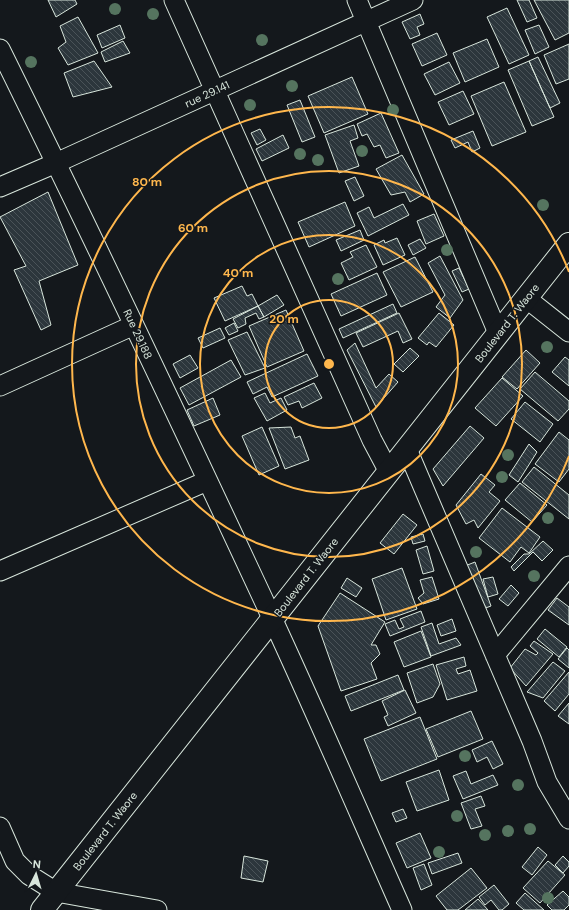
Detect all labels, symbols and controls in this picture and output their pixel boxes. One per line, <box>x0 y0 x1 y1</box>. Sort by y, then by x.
street label: rue 29.141 <box>182 78 232 110</box>
text: 80 m <box>132 174 162 190</box>
text: 60 m <box>178 220 208 236</box>
text: 40 m <box>223 265 253 281</box>
street label: Boulevard T. Waore <box>472 281 542 365</box>
street label: Rue 29.188 <box>120 307 156 361</box>
text: 20 m <box>269 311 299 327</box>
centre of rings <box>322 357 336 371</box>
street label: Boulevard T. Waore <box>271 535 341 619</box>
street label: Boulevard T. Waore <box>70 789 140 873</box>
north arrow <box>16 854 56 894</box>
text: N <box>32 857 41 871</box>

